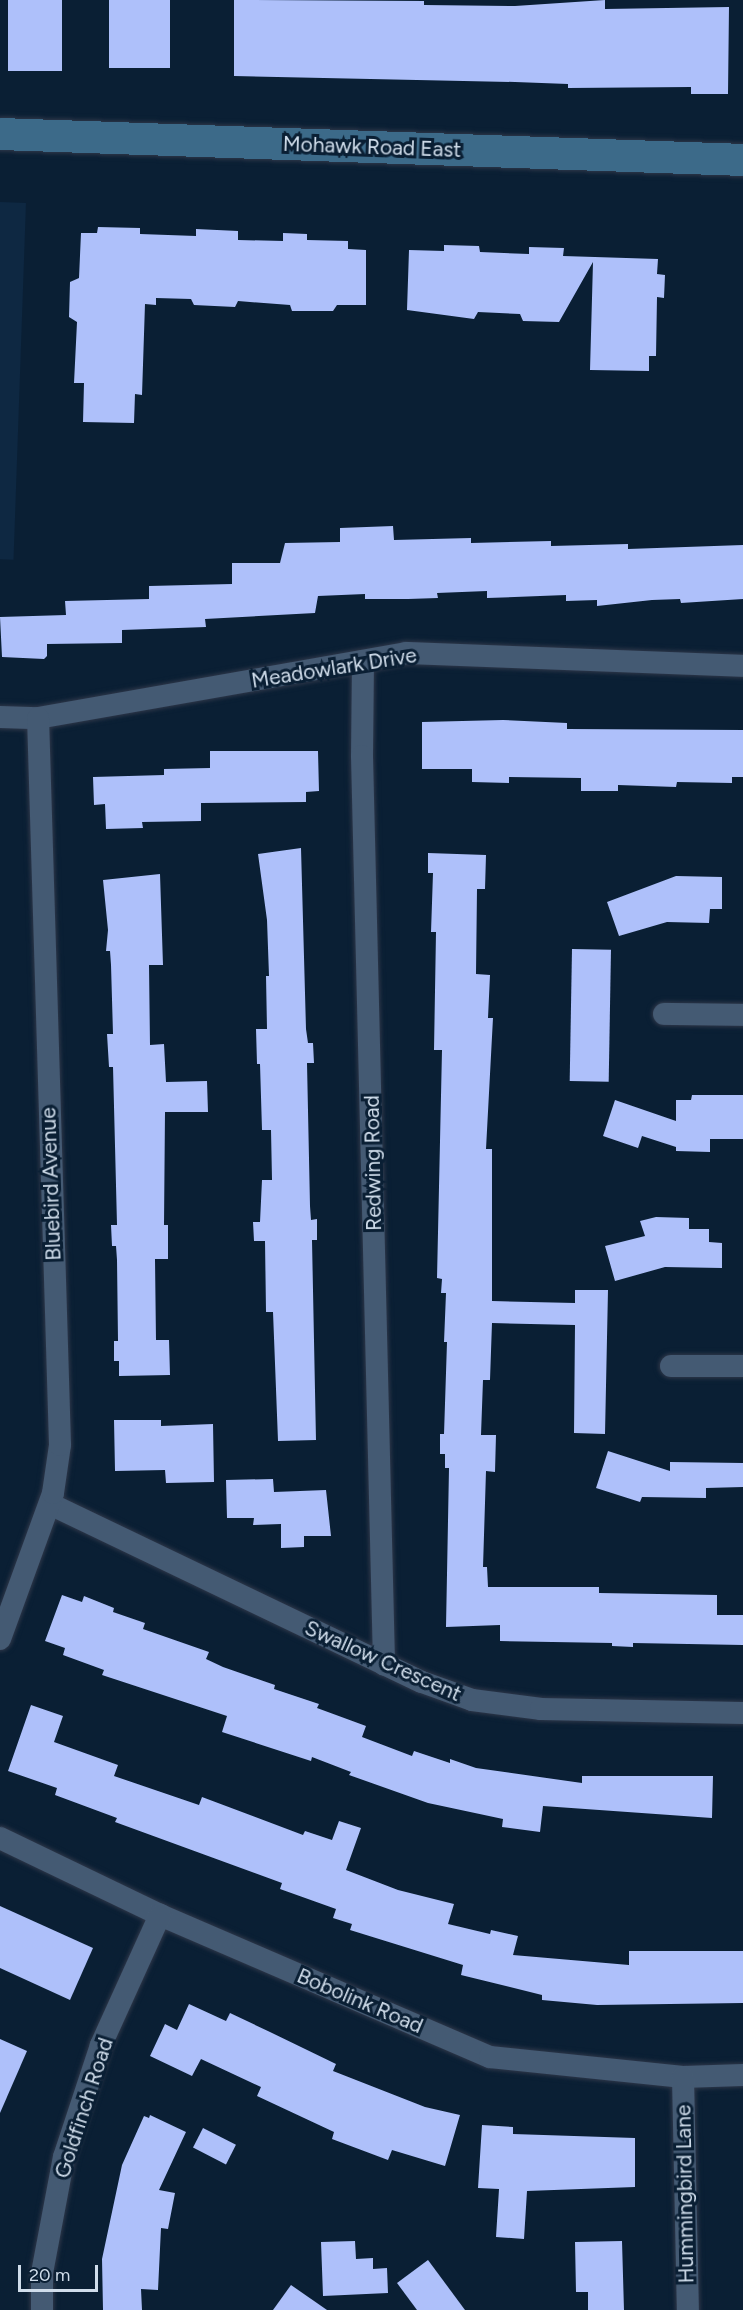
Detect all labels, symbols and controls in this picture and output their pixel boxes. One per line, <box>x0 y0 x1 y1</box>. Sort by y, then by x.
street label: Mohawk Road East <box>282 131 462 163</box>
street label: Meadowlark Drive <box>250 642 418 694</box>
street label: Redwing Road <box>359 1095 387 1231</box>
street label: Bluebird Avenue <box>36 1107 66 1261</box>
street label: Swallow Crescent <box>301 1615 465 1707</box>
street label: Bobolink Road <box>293 1963 427 2039</box>
street label: Goldfinch Road <box>49 2035 119 2181</box>
street label: Hummingbird Lane <box>671 2104 699 2284</box>
scale bar <box>21 2253 100 2291</box>
text: 20 m <box>29 2264 70 2286</box>

